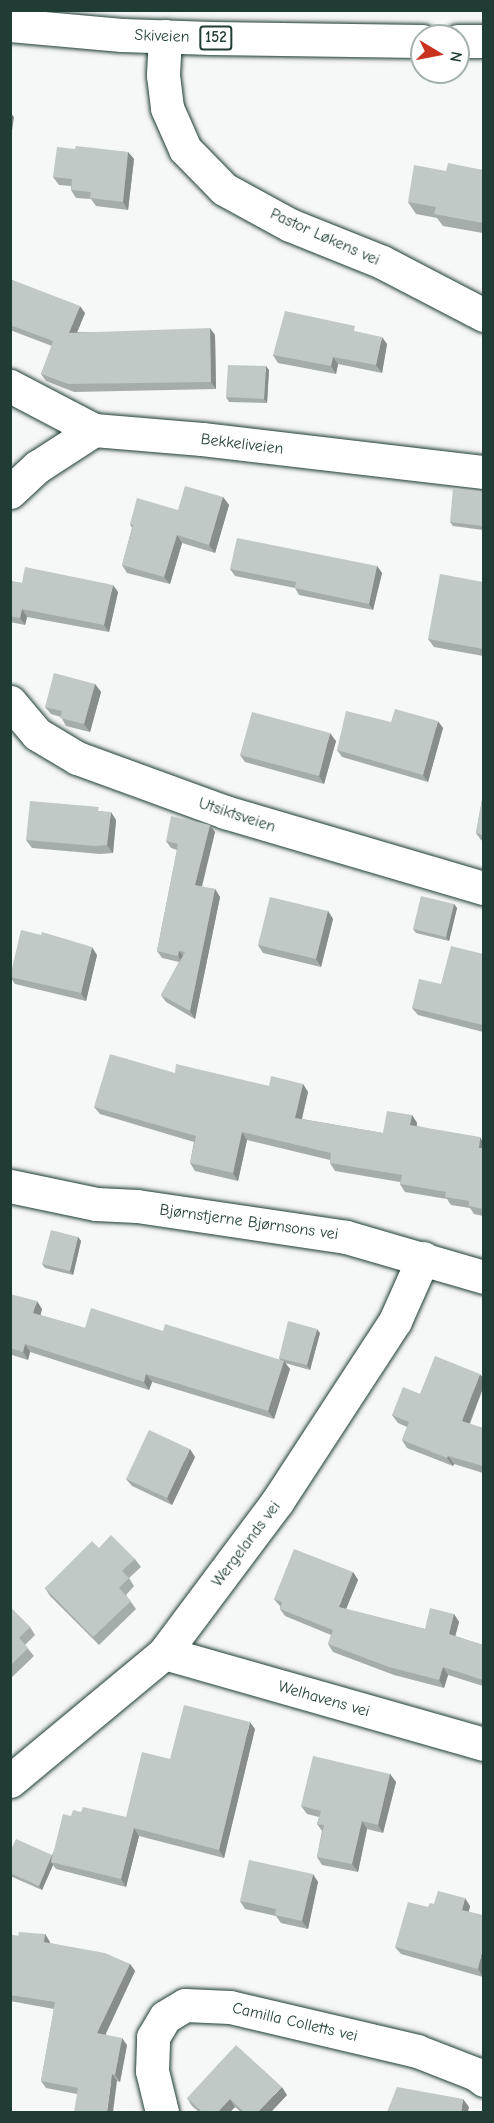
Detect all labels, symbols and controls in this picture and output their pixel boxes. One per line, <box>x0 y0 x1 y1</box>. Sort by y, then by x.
north arrow <box>410 24 470 84</box>
street label: Skiveien <box>134 25 190 47</box>
road number: 152 <box>198 26 234 50</box>
text: N <box>446 50 466 63</box>
street label: Pastor Løkens vei <box>267 204 383 270</box>
street label: Bekkeliveien <box>200 429 284 459</box>
street label: Utsiktsveien <box>196 794 278 836</box>
street label: Bjørnstjerne Bjørnsons vei <box>158 1200 340 1244</box>
street label: Wergelands vei <box>208 1497 284 1591</box>
street label: Welhavens vei <box>276 1677 372 1721</box>
street label: Camilla Colletts vei <box>230 1998 360 2046</box>

